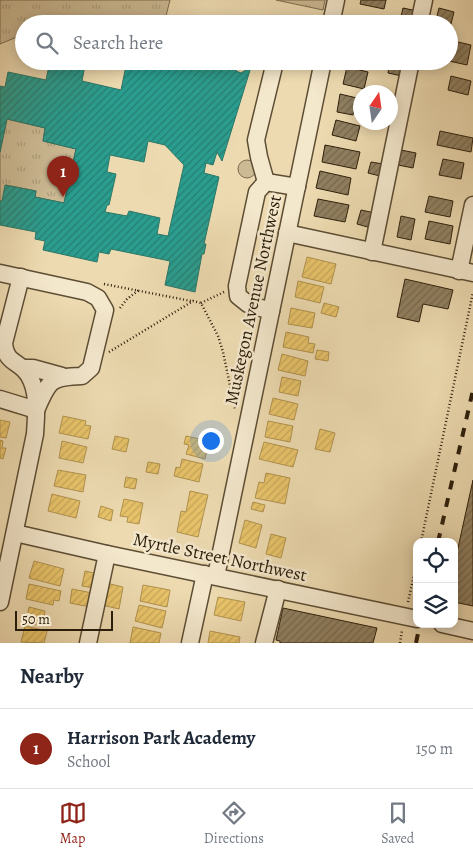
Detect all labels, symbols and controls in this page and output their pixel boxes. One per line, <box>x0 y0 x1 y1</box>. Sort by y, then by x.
search box <box>15 15 458 70</box>
icon: search <box>33 29 61 57</box>
text: Search here <box>73 30 163 56</box>
north arrow <box>353 85 398 130</box>
pin: 1 <box>47 156 79 197</box>
street label: Muskegon Avenue Northwest <box>219 193 287 407</box>
your location <box>198 428 224 454</box>
street label: Myrtle Street Northwest <box>131 527 309 587</box>
map controls <box>413 538 458 628</box>
button: locate <box>413 538 458 583</box>
button: layers <box>413 583 458 628</box>
scale bar <box>15 608 112 631</box>
text: 50 m <box>22 610 50 629</box>
text: Nearby <box>20 662 83 690</box>
text: Harrison Park Academy <box>67 725 255 751</box>
text: 1 <box>33 738 39 760</box>
text: 150 m <box>416 738 453 760</box>
text: School <box>67 751 110 773</box>
tab: Map <box>59 799 87 848</box>
tab: Directions <box>204 799 264 848</box>
tab: Saved <box>381 799 414 848</box>

